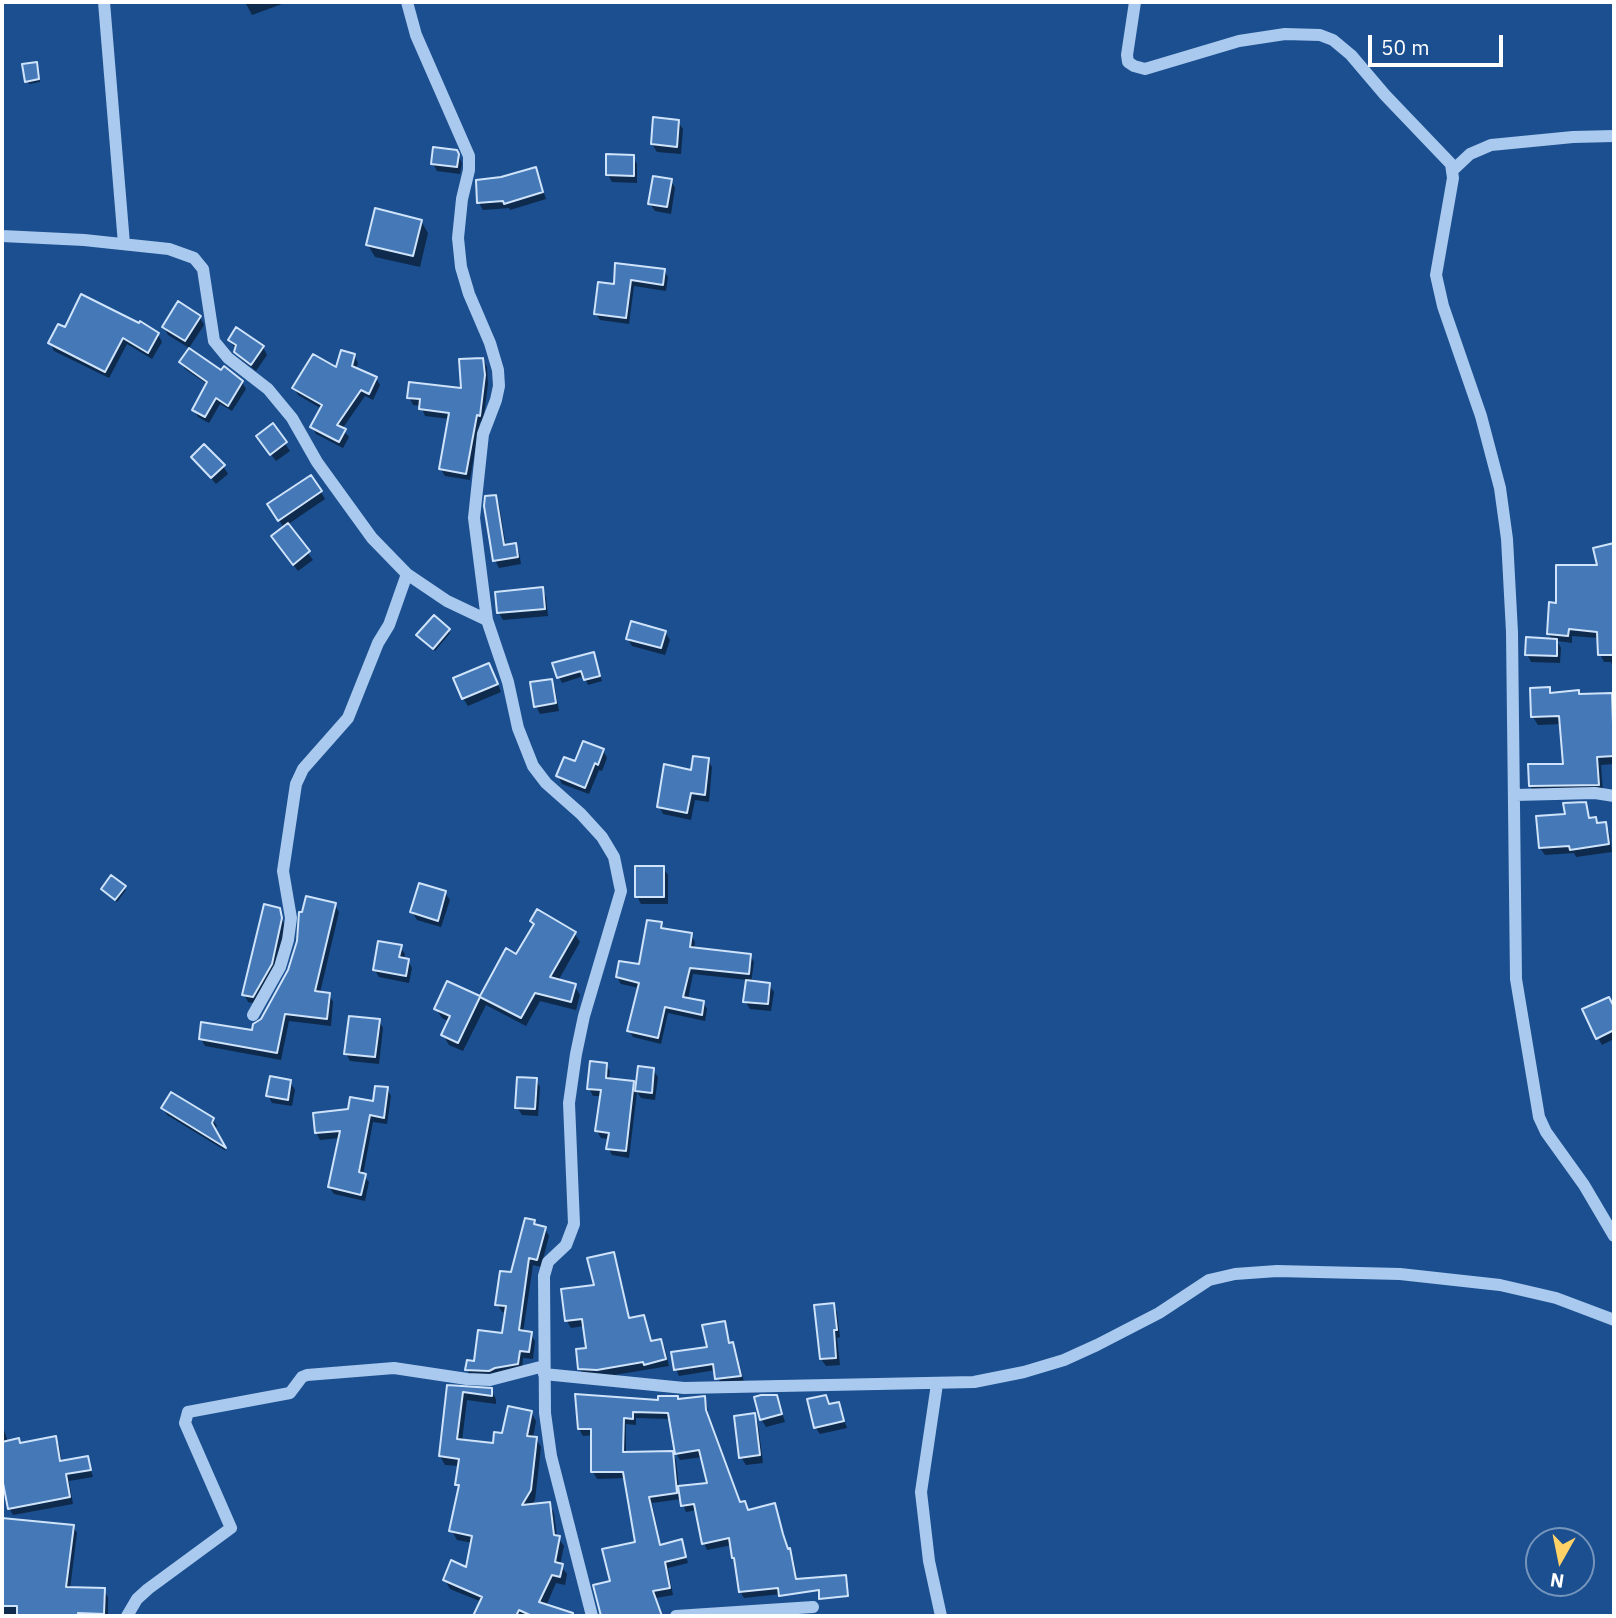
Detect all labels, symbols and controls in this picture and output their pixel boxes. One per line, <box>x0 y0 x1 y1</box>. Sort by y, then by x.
scale bar <box>1371 21 1506 65</box>
text: 50 m <box>1381 33 1430 61</box>
north arrow <box>1525 1527 1595 1597</box>
text: N <box>1548 1568 1566 1594</box>

